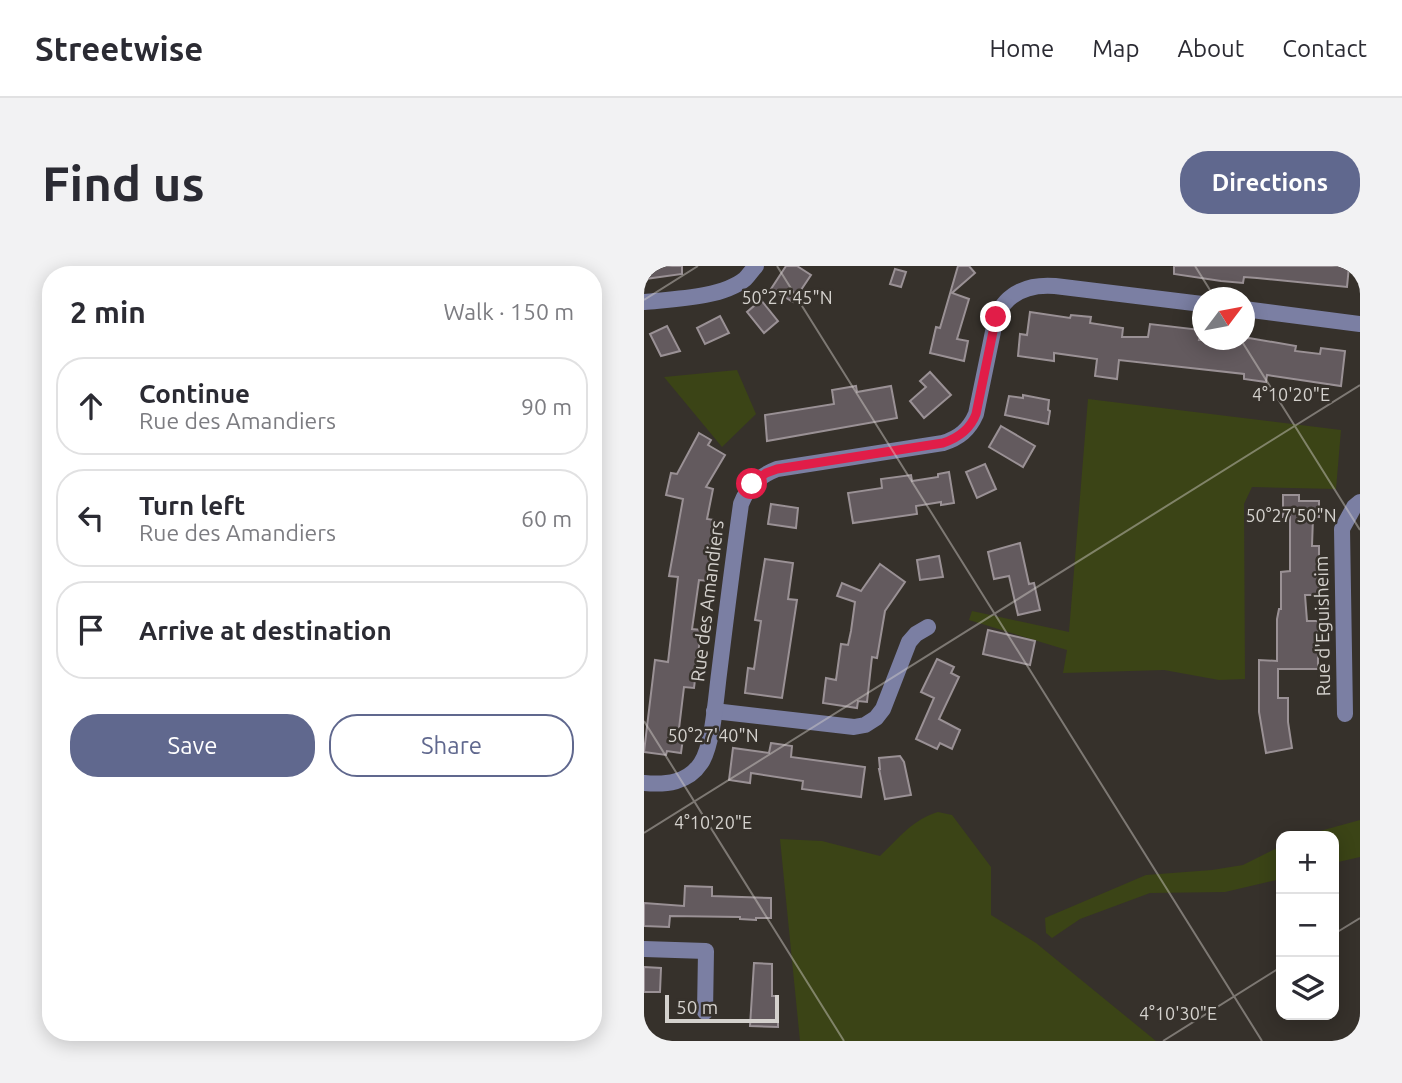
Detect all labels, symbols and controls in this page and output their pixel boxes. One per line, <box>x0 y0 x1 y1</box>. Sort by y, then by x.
text: Streetwise <box>35 30 203 67</box>
text: Home <box>989 35 1054 62</box>
text: Map <box>1092 35 1139 62</box>
text: About <box>1177 35 1244 62</box>
text: Contact <box>1282 35 1367 62</box>
button: Directions <box>1180 151 1360 214</box>
text: Find us <box>42 155 205 210</box>
text: 50°27'45"N <box>741 287 833 307</box>
north arrow <box>1192 287 1255 350</box>
text: 2 min <box>70 295 146 329</box>
text: Walk · 150 m <box>443 299 574 324</box>
route end <box>980 301 1011 332</box>
text: Continue <box>139 379 250 408</box>
text: 4°10'20"E <box>1252 384 1330 404</box>
icon: ahead <box>72 387 110 425</box>
text: 90 m <box>521 394 572 419</box>
text: Rue des Amandiers <box>139 408 336 433</box>
route start <box>736 468 767 499</box>
text: Turn left <box>139 491 245 520</box>
icon: left <box>72 499 110 537</box>
text: 50°27'50"N <box>1245 505 1337 525</box>
text: 60 m <box>521 506 572 531</box>
street label: Rue des Amandiers <box>686 519 728 683</box>
text: Rue des Amandiers <box>139 520 336 545</box>
street label: Rue d'Eguisheim <box>1310 555 1334 697</box>
icon: arrive <box>72 611 110 649</box>
text: Arrive at destination <box>139 616 392 645</box>
button: Save <box>70 714 315 777</box>
button: Share <box>329 714 574 777</box>
text: 50°27'40"N <box>667 725 759 745</box>
text: 4°10'20"E <box>674 812 752 832</box>
map controls <box>1276 831 1339 1020</box>
button: + <box>1276 831 1339 894</box>
button: − <box>1276 894 1339 957</box>
button: layers <box>1276 957 1339 1020</box>
scale bar <box>665 992 779 1024</box>
text: 50 m <box>676 996 718 1018</box>
text: 4°10'30"E <box>1139 1003 1217 1023</box>

